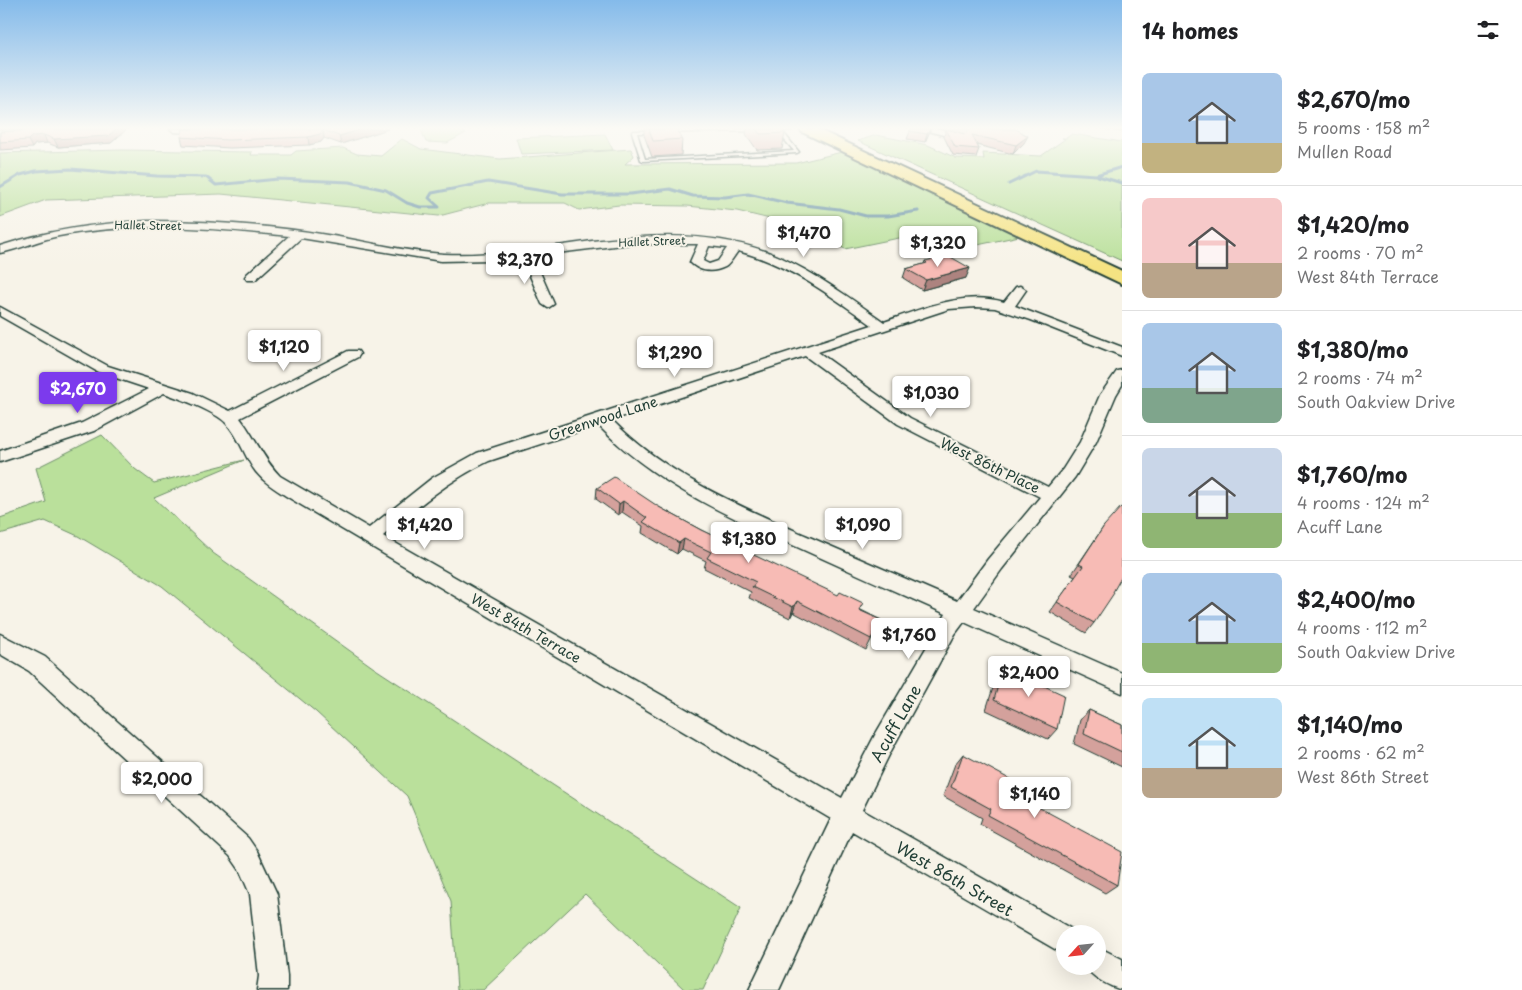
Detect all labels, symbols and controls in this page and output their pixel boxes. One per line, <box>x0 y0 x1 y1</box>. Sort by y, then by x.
text: 14 homes <box>1142 14 1238 46</box>
icon: filters <box>1474 16 1502 44</box>
text: $2,670/mo <box>1297 83 1410 115</box>
icon: home <box>1182 93 1242 153</box>
text: 5 rooms · 158 m² <box>1297 115 1430 139</box>
text: Mullen Road <box>1297 139 1392 163</box>
text: $1,420/mo <box>1297 208 1409 240</box>
street label: Hallet Street <box>114 216 182 234</box>
pin: $1,470 <box>763 216 845 258</box>
icon: home <box>1182 218 1242 278</box>
text: $1,470 <box>777 220 831 244</box>
pin: $1,320 <box>897 226 979 268</box>
text: $1,320 <box>910 230 966 254</box>
street label: Hallet Street <box>618 231 686 251</box>
text: 2 rooms · 70 m² <box>1297 240 1424 264</box>
pin: $2,370 <box>484 242 566 285</box>
text: $2,370 <box>497 247 553 271</box>
text: West 84th Terrace <box>1297 264 1439 288</box>
pin: $1,120 <box>243 330 325 372</box>
text: $1,380/mo <box>1297 333 1408 365</box>
text: $1,120 <box>259 334 309 358</box>
pin: $1,290 <box>634 336 716 378</box>
text: $1,290 <box>648 340 702 364</box>
icon: home <box>1182 343 1242 403</box>
text: 2 rooms · 74 m² <box>1297 365 1423 389</box>
pin: $2,670 <box>37 372 119 414</box>
text: $2,670 <box>50 376 106 400</box>
pin: $1,030 <box>890 376 972 418</box>
text: $1,030 <box>903 380 959 404</box>
text: South Oakview Drive <box>1297 389 1455 413</box>
street label: Greenwood Lane <box>546 390 660 446</box>
street label: West 86th Place <box>937 432 1043 498</box>
text: $1,760/mo <box>1297 458 1407 490</box>
icon: home <box>1182 468 1242 528</box>
text: 4 rooms · 124 m² <box>1297 490 1430 514</box>
pin: $1,420 <box>384 508 466 550</box>
pin: $1,090 <box>822 508 904 550</box>
text: $1,420 <box>397 512 453 536</box>
text: $1,090 <box>836 512 890 536</box>
text: Acuff Lane <box>1297 514 1383 538</box>
pin: $1,380 <box>708 522 790 564</box>
text: $1,380 <box>722 526 776 550</box>
text: $2,400/mo <box>1297 583 1415 615</box>
street label: West 84th Terrace <box>467 588 585 668</box>
icon: home <box>1182 593 1242 653</box>
text: 4 rooms · 112 m² <box>1297 615 1427 639</box>
pin: $1,760 <box>868 618 950 660</box>
text: $1,760 <box>882 622 936 646</box>
text: South Oakview Drive <box>1297 639 1455 663</box>
pin: $2,400 <box>988 656 1070 698</box>
text: $2,400 <box>999 660 1059 684</box>
street label: Acuff Lane <box>864 680 926 766</box>
text: $1,140/mo <box>1297 708 1403 740</box>
icon: home <box>1182 718 1242 778</box>
text: 2 rooms · 62 m² <box>1297 740 1425 764</box>
pin: $2,000 <box>121 762 203 804</box>
text: West 86th Street <box>1297 764 1429 788</box>
text: $2,000 <box>132 766 192 790</box>
pin: $1,140 <box>994 776 1076 819</box>
text: $1,140 <box>1010 781 1060 805</box>
street label: West 86th Street <box>892 835 1018 922</box>
north arrow <box>1056 925 1106 975</box>
map controls <box>1056 925 1106 975</box>

